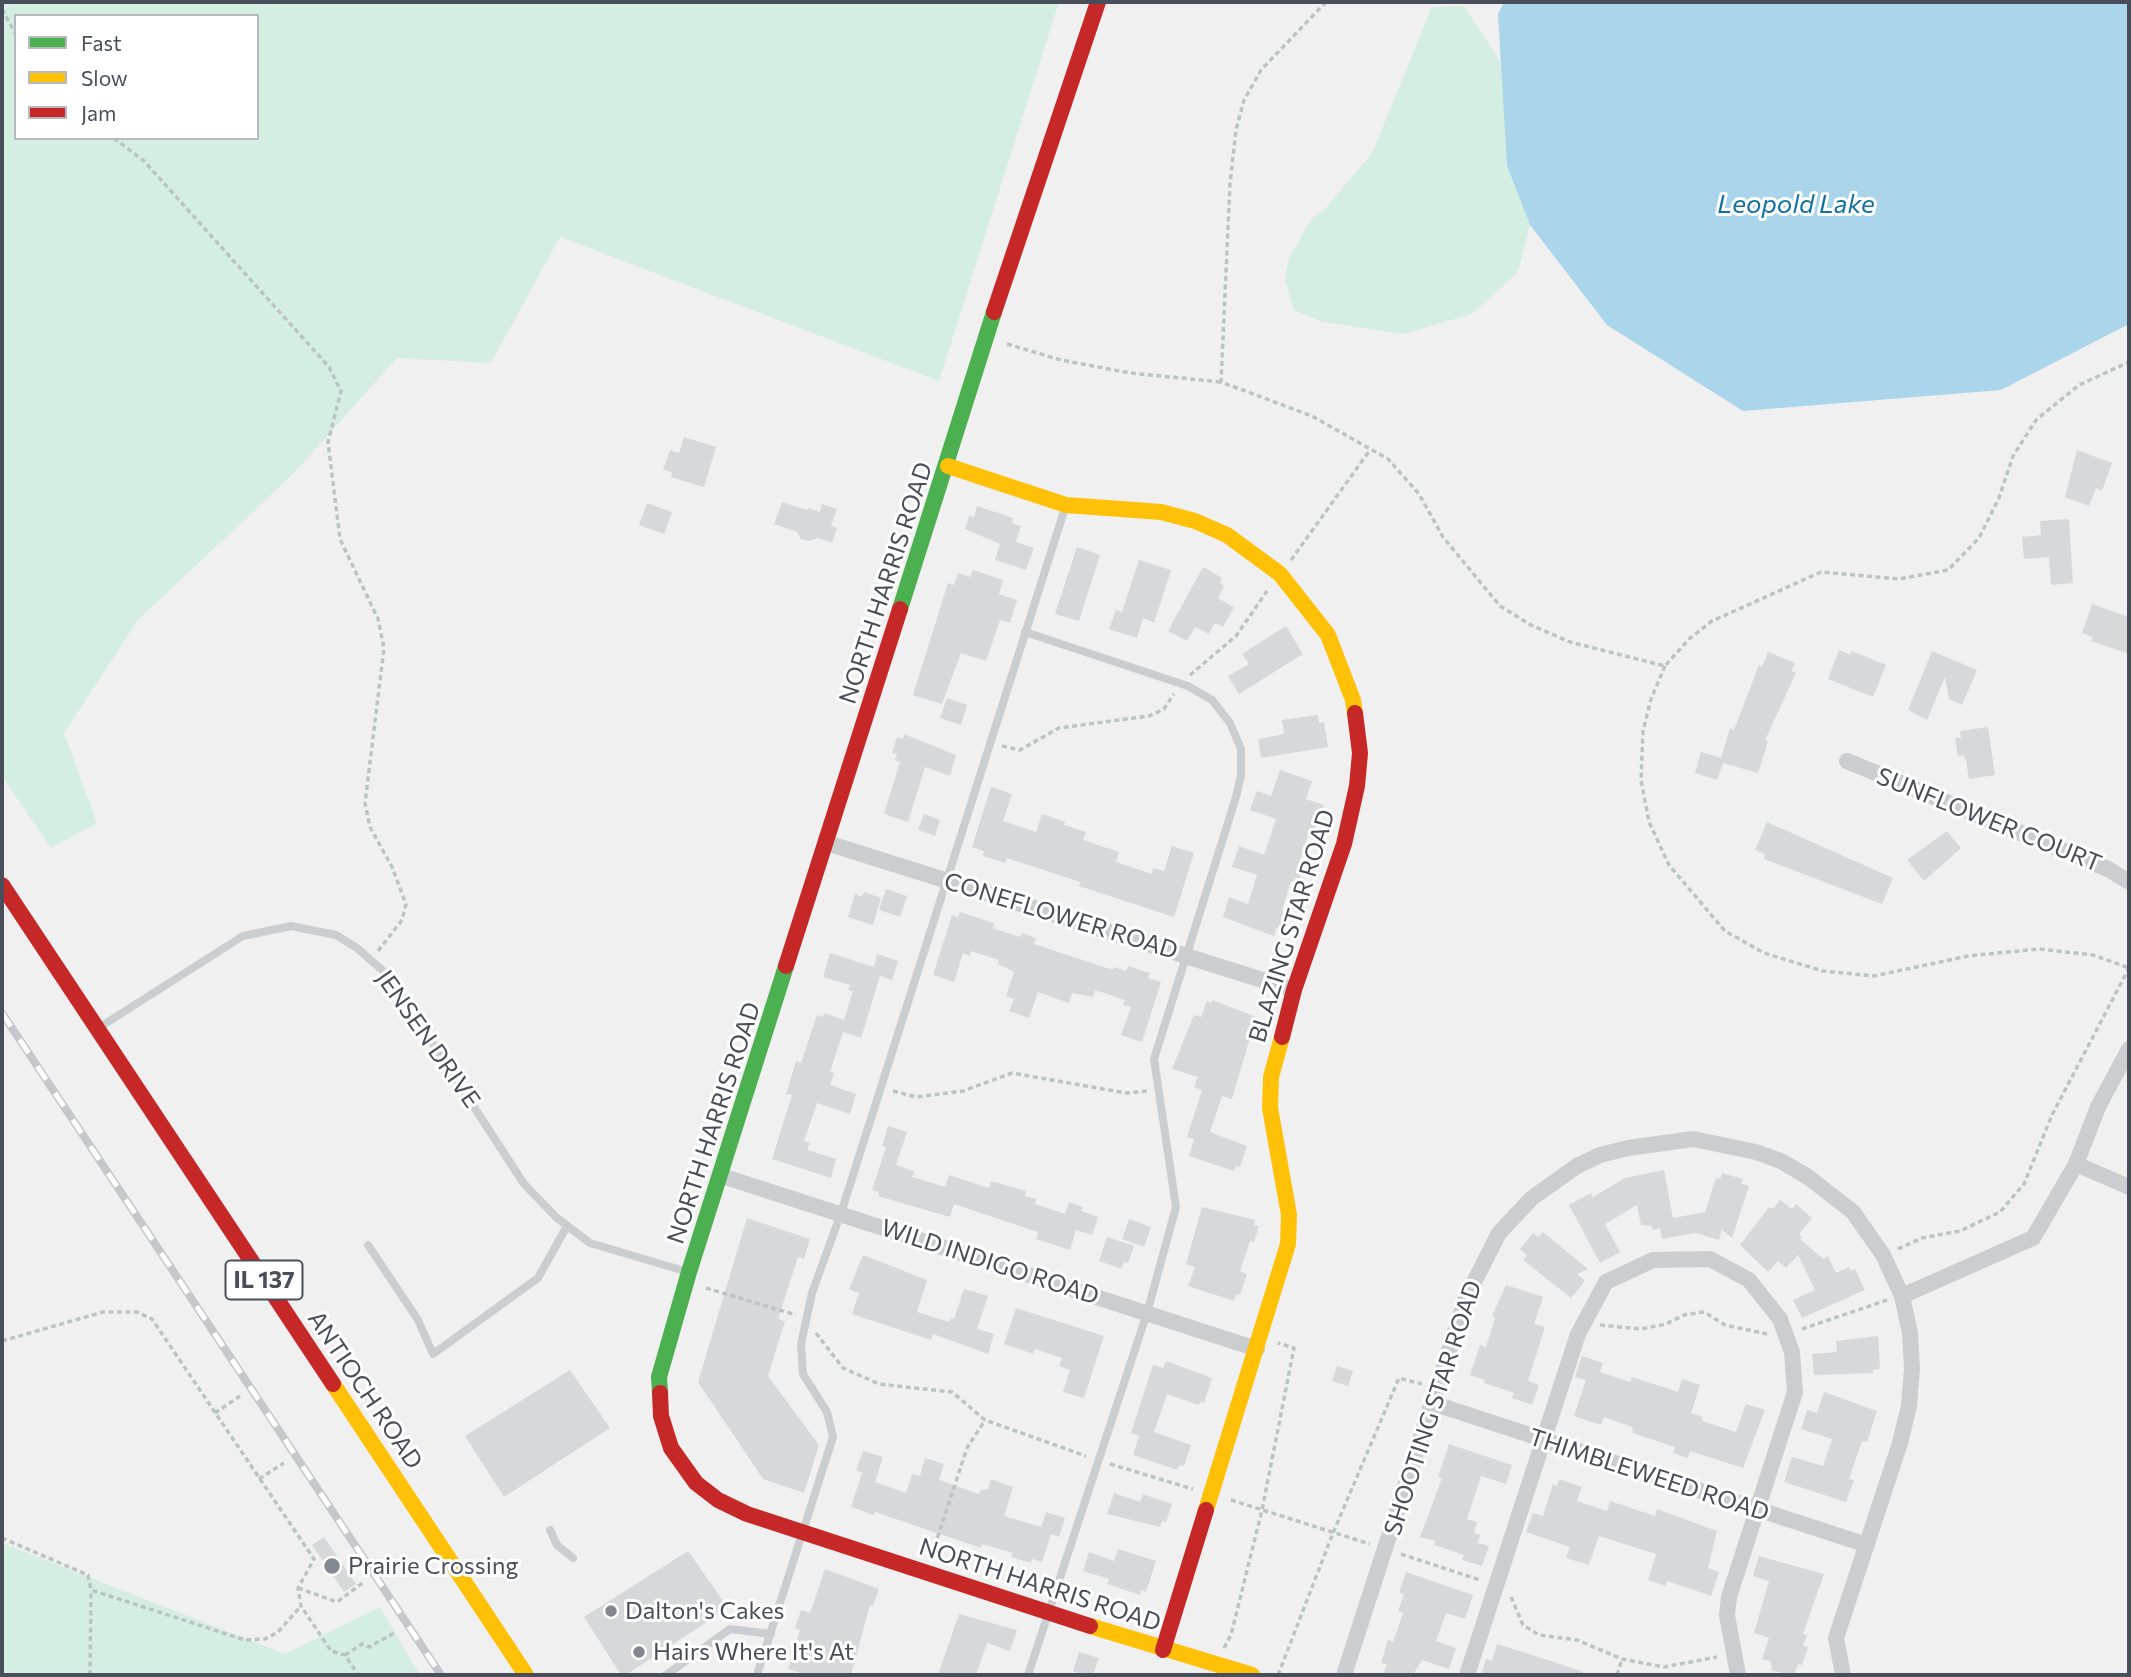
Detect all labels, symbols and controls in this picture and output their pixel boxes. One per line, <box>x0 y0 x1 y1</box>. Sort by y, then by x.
legend <box>14 14 259 140</box>
text: Fast <box>81 30 122 55</box>
text: Slow <box>81 65 128 90</box>
text: Jam <box>81 100 116 125</box>
water label: Leopold Lake <box>1717 188 1875 220</box>
street label: NORTH HARRIS ROAD <box>833 459 939 707</box>
street label: SUNFLOWER COURT <box>1872 762 2106 878</box>
street label: BLAZING STAR ROAD <box>1243 806 1341 1046</box>
street label: CONEFLOWER ROAD <box>941 867 1181 965</box>
street label: JENSEN DRIVE <box>370 965 486 1113</box>
street label: NORTH HARRIS ROAD <box>661 999 767 1247</box>
street label: WILD INDIGO ROAD <box>878 1213 1102 1311</box>
road number: IL 137 <box>226 1260 302 1300</box>
street label: SHOOTING STAR ROAD <box>1378 1277 1488 1539</box>
street label: ANTIOCH ROAD <box>302 1306 428 1474</box>
street label: THIMBLEWEED ROAD <box>1525 1423 1773 1527</box>
street label: NORTH HARRIS ROAD <box>916 1532 1164 1638</box>
place label: Prairie Crossing <box>348 1552 519 1580</box>
marker: Prairie Crossing <box>322 1556 342 1576</box>
place label: Dalton's Cakes <box>625 1597 784 1625</box>
marker: Dalton's Cakes <box>603 1603 619 1619</box>
place label: Hairs Where It's At <box>653 1638 854 1666</box>
marker: Hairs Where It's At <box>631 1644 647 1660</box>

